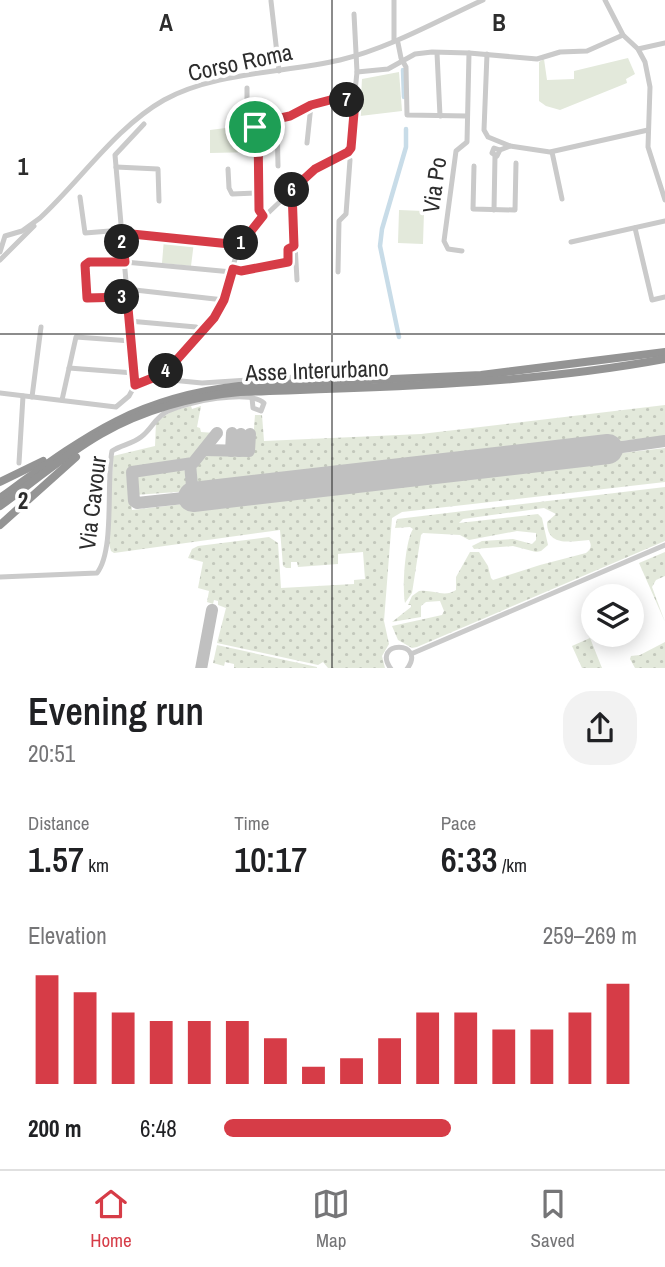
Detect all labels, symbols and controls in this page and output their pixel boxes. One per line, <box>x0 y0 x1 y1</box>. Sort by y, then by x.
text: A <box>159 7 173 38</box>
text: B <box>492 7 506 38</box>
street label: Corso Roma <box>185 36 295 88</box>
pin: 7 <box>330 82 364 118</box>
text: 7 <box>342 86 351 112</box>
pin <box>225 97 285 157</box>
icon: arrive <box>236 108 274 146</box>
text: 1 <box>18 151 29 182</box>
street label: Via Po <box>415 155 453 215</box>
pin: 6 <box>274 172 310 208</box>
text: 6 <box>287 176 296 202</box>
pin: 2 <box>104 224 140 260</box>
pin: 1 <box>224 226 258 260</box>
text: 2 <box>117 228 126 254</box>
text: 1 <box>236 229 245 255</box>
pin: 3 <box>104 280 140 314</box>
text: 3 <box>117 283 126 309</box>
street label: Asse Interurbano <box>244 352 389 388</box>
pin: 4 <box>148 354 184 388</box>
text: 4 <box>161 357 170 383</box>
street label: Via Cavour <box>71 454 113 552</box>
text: 2 <box>18 485 28 516</box>
map controls <box>581 584 644 647</box>
button: layers <box>581 584 644 647</box>
text: Evening run <box>28 686 204 737</box>
button: share <box>563 691 637 765</box>
text: 20:51 <box>28 738 75 769</box>
text: Distance <box>28 810 89 836</box>
text: Time <box>234 810 269 836</box>
text: Pace <box>441 810 476 836</box>
text: 1.57 <box>28 836 84 883</box>
text: 10:17 <box>234 836 307 883</box>
text: 6:33 <box>441 836 498 883</box>
text: km <box>84 852 109 878</box>
text: /km <box>498 852 527 878</box>
text: Elevation <box>28 920 107 951</box>
text: 259–269 m <box>543 920 637 951</box>
text: 200 m <box>28 1113 81 1144</box>
text: 6:48 <box>140 1113 177 1144</box>
tab: Home <box>90 1185 132 1253</box>
tab: Map <box>312 1185 350 1253</box>
tab: Saved <box>531 1185 575 1253</box>

